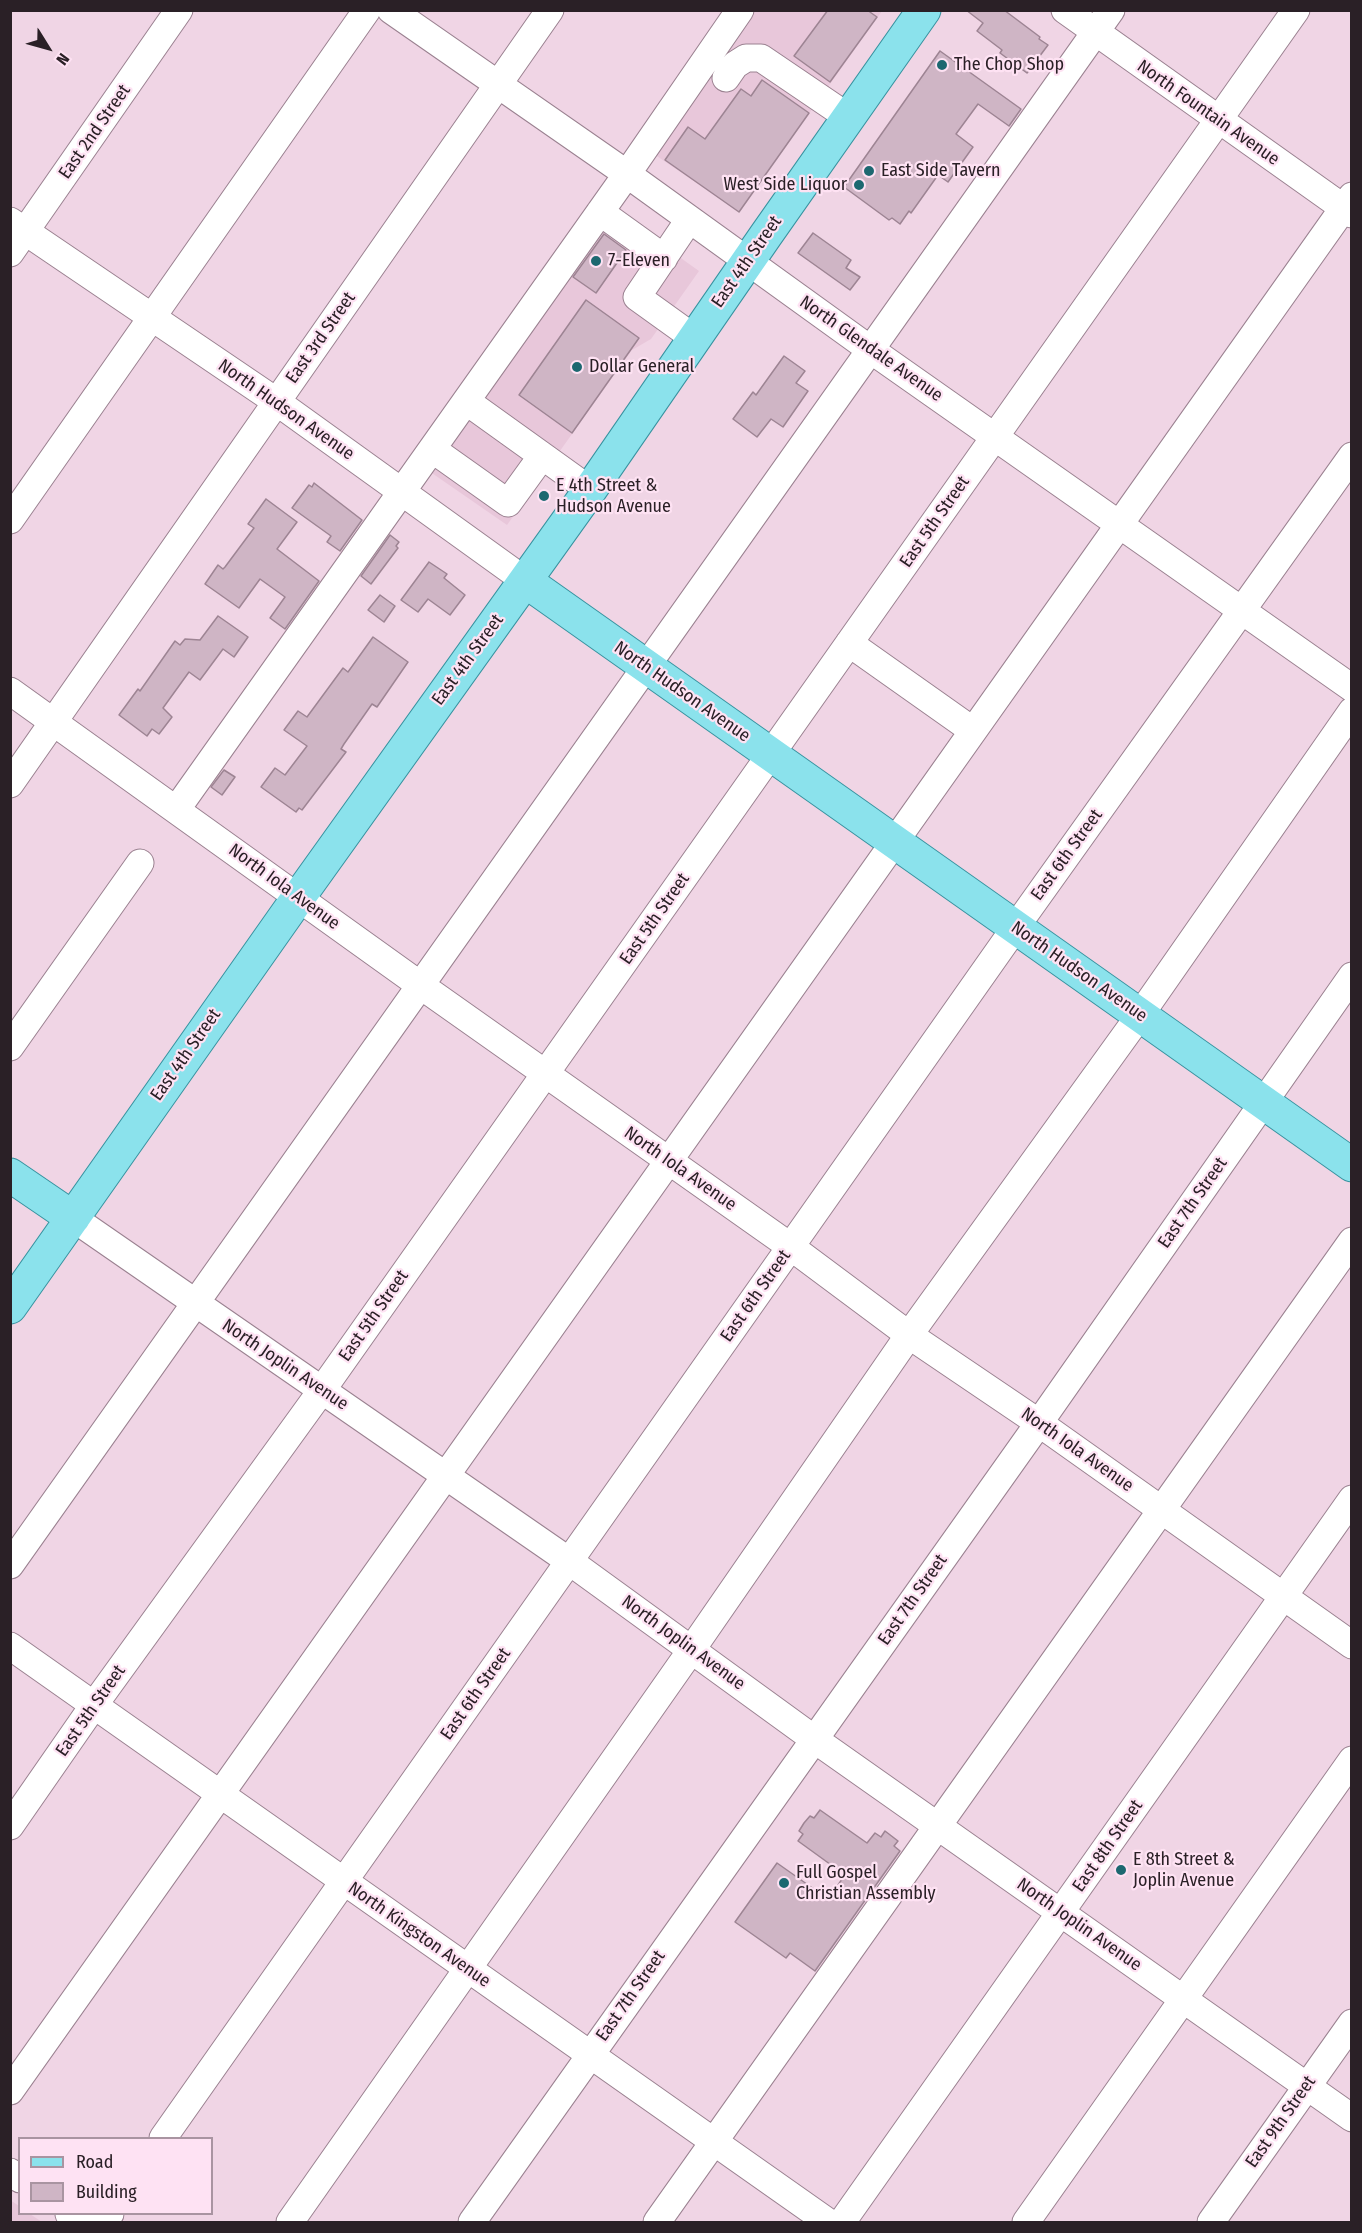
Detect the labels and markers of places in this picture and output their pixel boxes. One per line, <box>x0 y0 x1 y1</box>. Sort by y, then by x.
place label: The Chop Shop <box>954 54 1064 76</box>
marker: The Chop Shop <box>935 58 949 72</box>
place label: East Side Tavern <box>881 160 1001 182</box>
marker: East Side Tavern <box>862 164 876 178</box>
place label: West Side Liquor <box>723 174 847 196</box>
marker: West Side Liquor <box>852 178 866 192</box>
place label: 7-Eleven <box>608 250 670 272</box>
marker: 7-Eleven <box>589 254 603 268</box>
place label: Dollar General <box>589 356 694 378</box>
marker: Dollar General <box>570 360 584 374</box>
place label: E 4th Street & Hudson Avenue <box>556 475 671 518</box>
marker: E 4th Street & Hudson Avenue <box>537 489 551 503</box>
place label: E 8th Street & Joplin Avenue <box>1133 1849 1235 1892</box>
place label: Full Gospel Christian Assembly <box>796 1862 935 1904</box>
marker: E 8th Street & Joplin Avenue <box>1114 1863 1128 1877</box>
marker: Full Gospel Christian Assembly <box>777 1876 791 1890</box>

